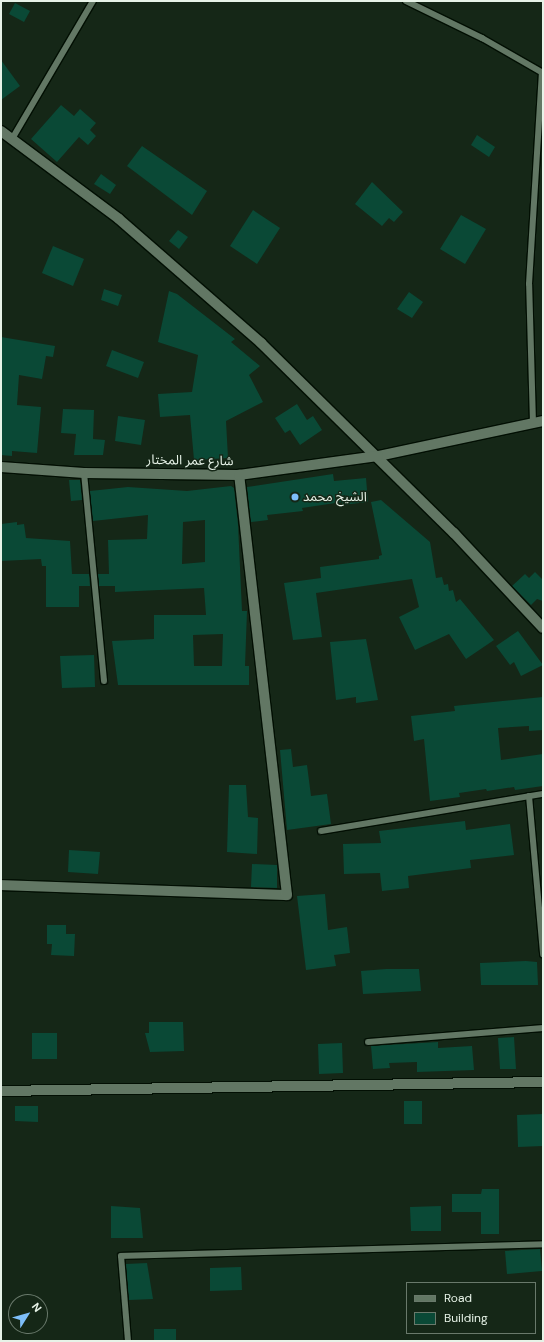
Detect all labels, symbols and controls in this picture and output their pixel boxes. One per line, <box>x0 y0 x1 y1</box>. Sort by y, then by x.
street label: شارع عمر المختار <box>146 452 234 470</box>
place label: الشيخ محمد <box>303 489 367 505</box>
marker: الشيخ محمد <box>290 492 300 502</box>
legend <box>406 1282 536 1334</box>
text: Road <box>444 1290 472 1306</box>
north arrow <box>8 1294 48 1334</box>
text: N <box>29 1300 45 1315</box>
text: Building <box>444 1310 488 1326</box>

